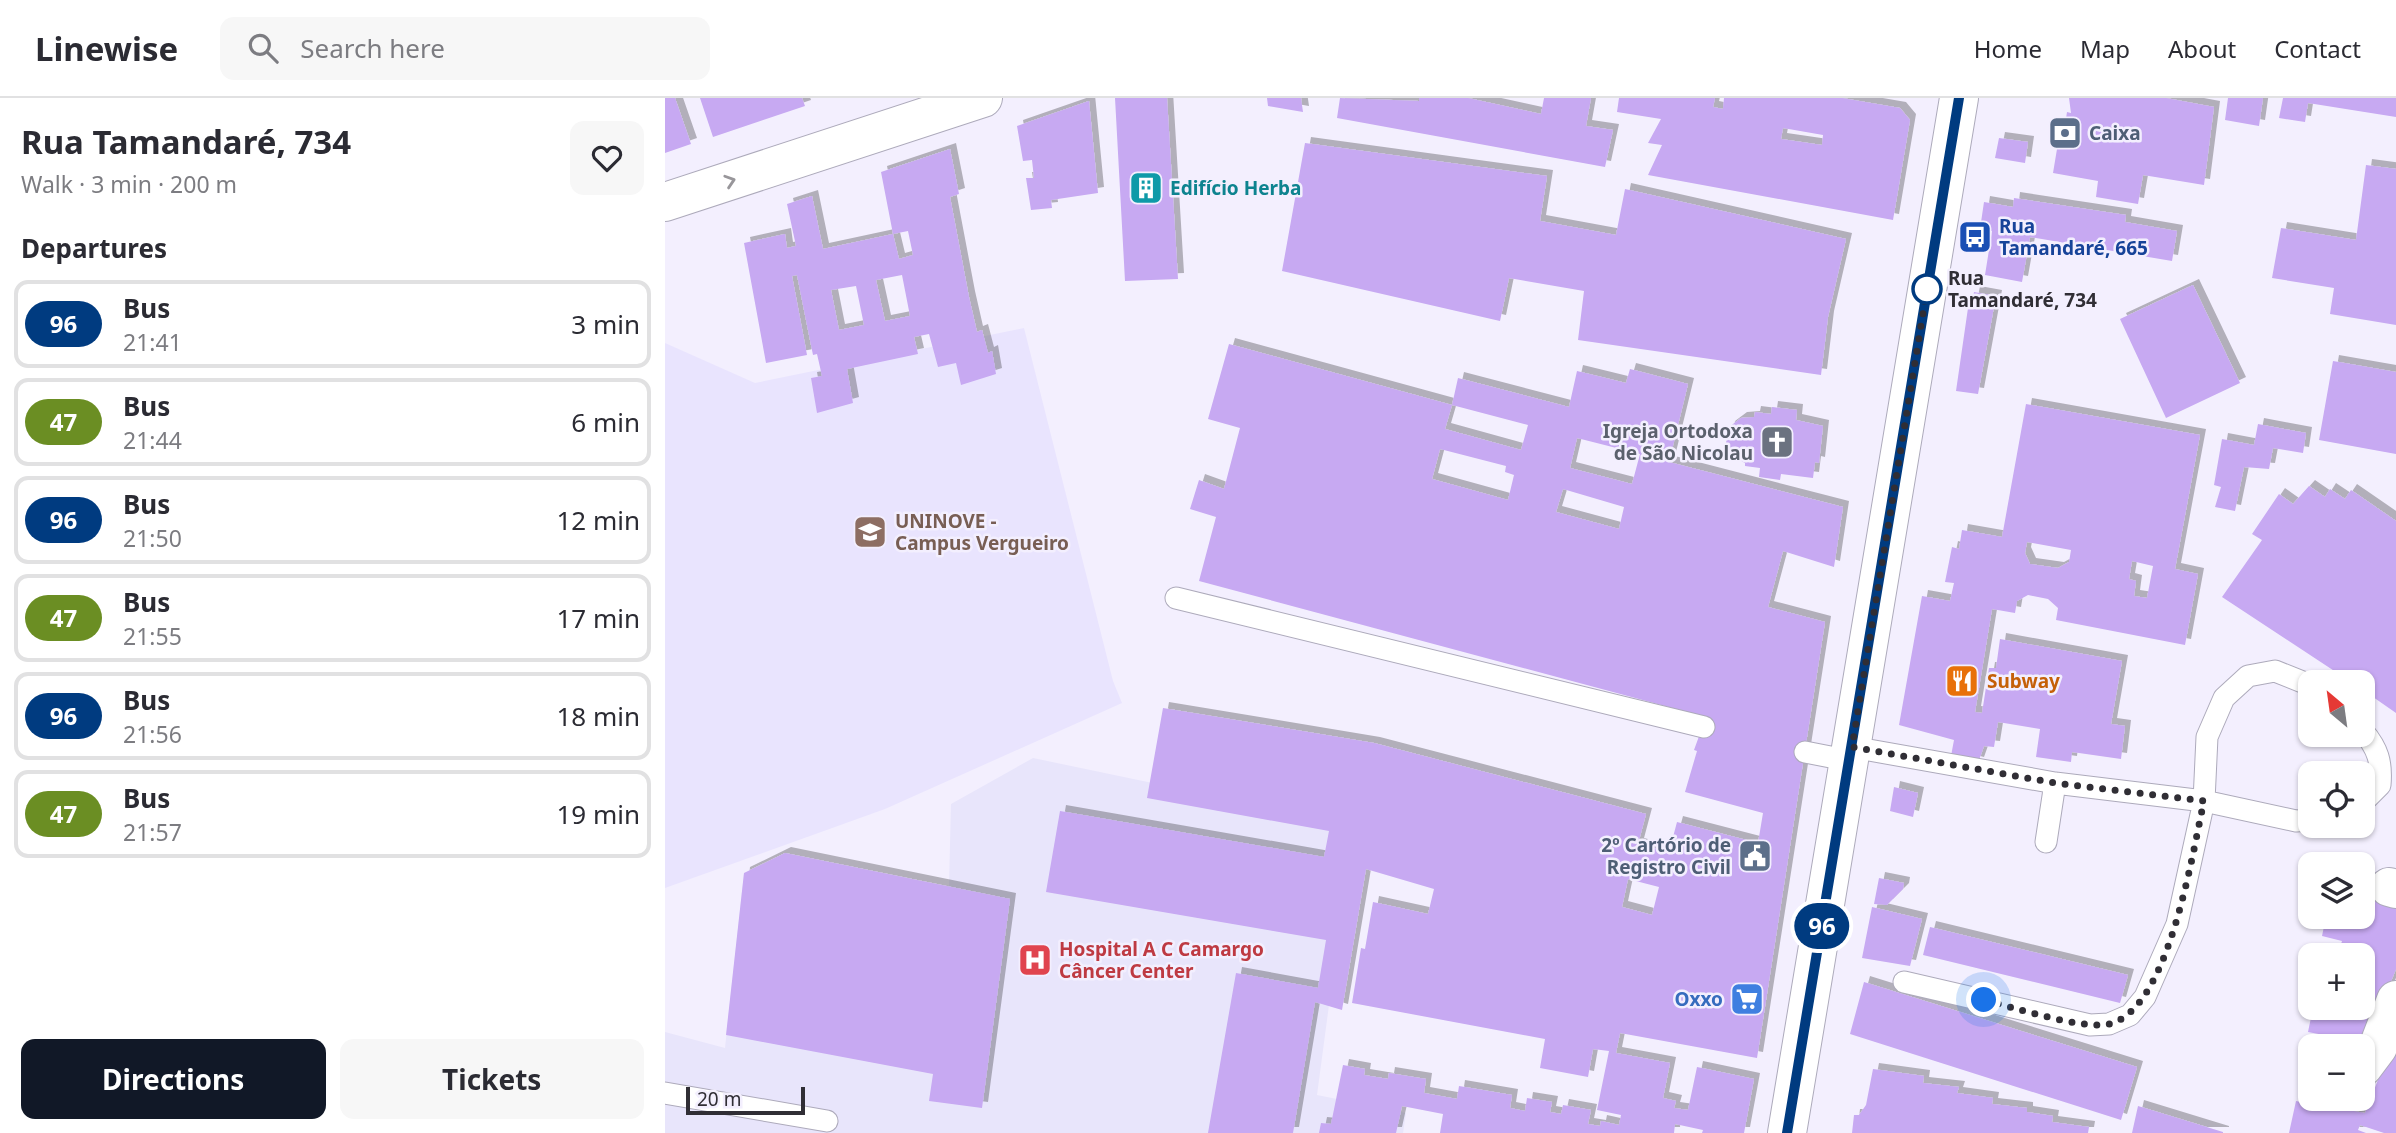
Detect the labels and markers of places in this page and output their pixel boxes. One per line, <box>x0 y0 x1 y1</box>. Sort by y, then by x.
bank icon: Caixa <box>2046 114 2084 152</box>
place label: Caixa <box>2089 120 2141 146</box>
building icon: Edifício Herba <box>1127 169 1165 207</box>
place label: Edifício Herba <box>1170 175 1301 201</box>
place label: Rua Tamandaré, 665 <box>1999 213 2148 261</box>
bus stop icon: Rua Tamandaré, 665 <box>1956 218 1994 256</box>
place label: Rua Tamandaré, 734 <box>1948 265 2097 313</box>
marker: Rua Tamandaré, 734 <box>1912 274 1942 304</box>
place label: Igreja Ortodoxa de São Nicolau <box>1603 418 1753 466</box>
church icon: Igreja Ortodoxa de São Nicolau <box>1758 423 1796 461</box>
place label: UNINOVE - Campus Vergueiro <box>895 508 1069 556</box>
school or university icon: UNINOVE - Campus Vergueiro <box>851 513 889 551</box>
restaurant icon: Subway <box>1943 662 1981 700</box>
place label: Subway <box>1987 668 2060 694</box>
place label: 2º Cartório de Registro Civil <box>1601 832 1731 880</box>
public building icon: 2º Cartório de Registro Civil <box>1736 837 1774 875</box>
place label: Hospital A C Camargo Câncer Center <box>1059 936 1264 984</box>
hospital icon: Hospital A C Camargo Câncer Center <box>1016 941 1054 979</box>
supermarket icon: Oxxo <box>1728 980 1766 1018</box>
place label: Oxxo <box>1675 986 1723 1012</box>

